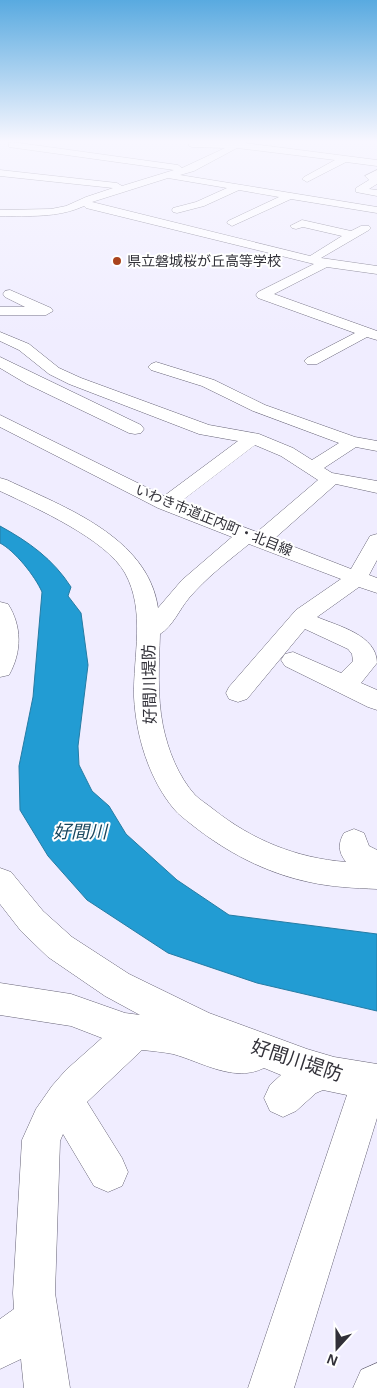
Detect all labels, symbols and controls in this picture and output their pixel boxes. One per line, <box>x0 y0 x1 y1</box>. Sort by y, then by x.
place label: 県立磐城桜が丘高等学校 <box>127 253 281 269</box>
marker: 県立磐城桜が丘高等学校 <box>111 255 123 267</box>
street label: いわき市道正内町・北目線 <box>133 481 295 559</box>
street label: 好間川堤防 <box>140 644 159 724</box>
water label: 好間川 <box>53 822 109 842</box>
street label: 好間川堤防 <box>248 1036 345 1085</box>
north arrow <box>312 1323 362 1373</box>
text: N <box>325 1351 340 1369</box>

